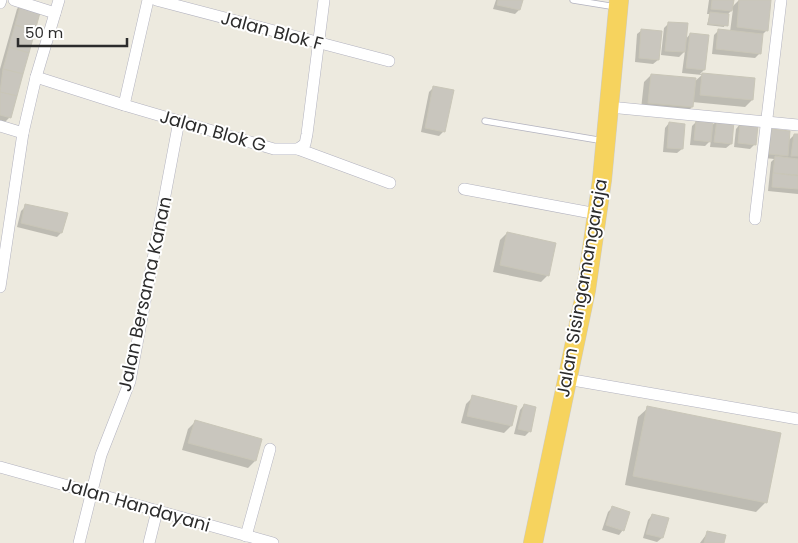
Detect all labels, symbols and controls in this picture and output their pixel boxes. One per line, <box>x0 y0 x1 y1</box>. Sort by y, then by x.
street label: Jalan Blok F <box>218 5 326 56</box>
scale bar <box>18 15 126 47</box>
text: 50 m <box>25 22 63 43</box>
street label: Jalan Blok G <box>157 103 269 158</box>
street label: Jalan Sisingamangaraja <box>550 177 613 399</box>
street label: Jalan Bersama Kanan <box>112 194 177 394</box>
street label: Jalan Handayani <box>59 471 213 538</box>

